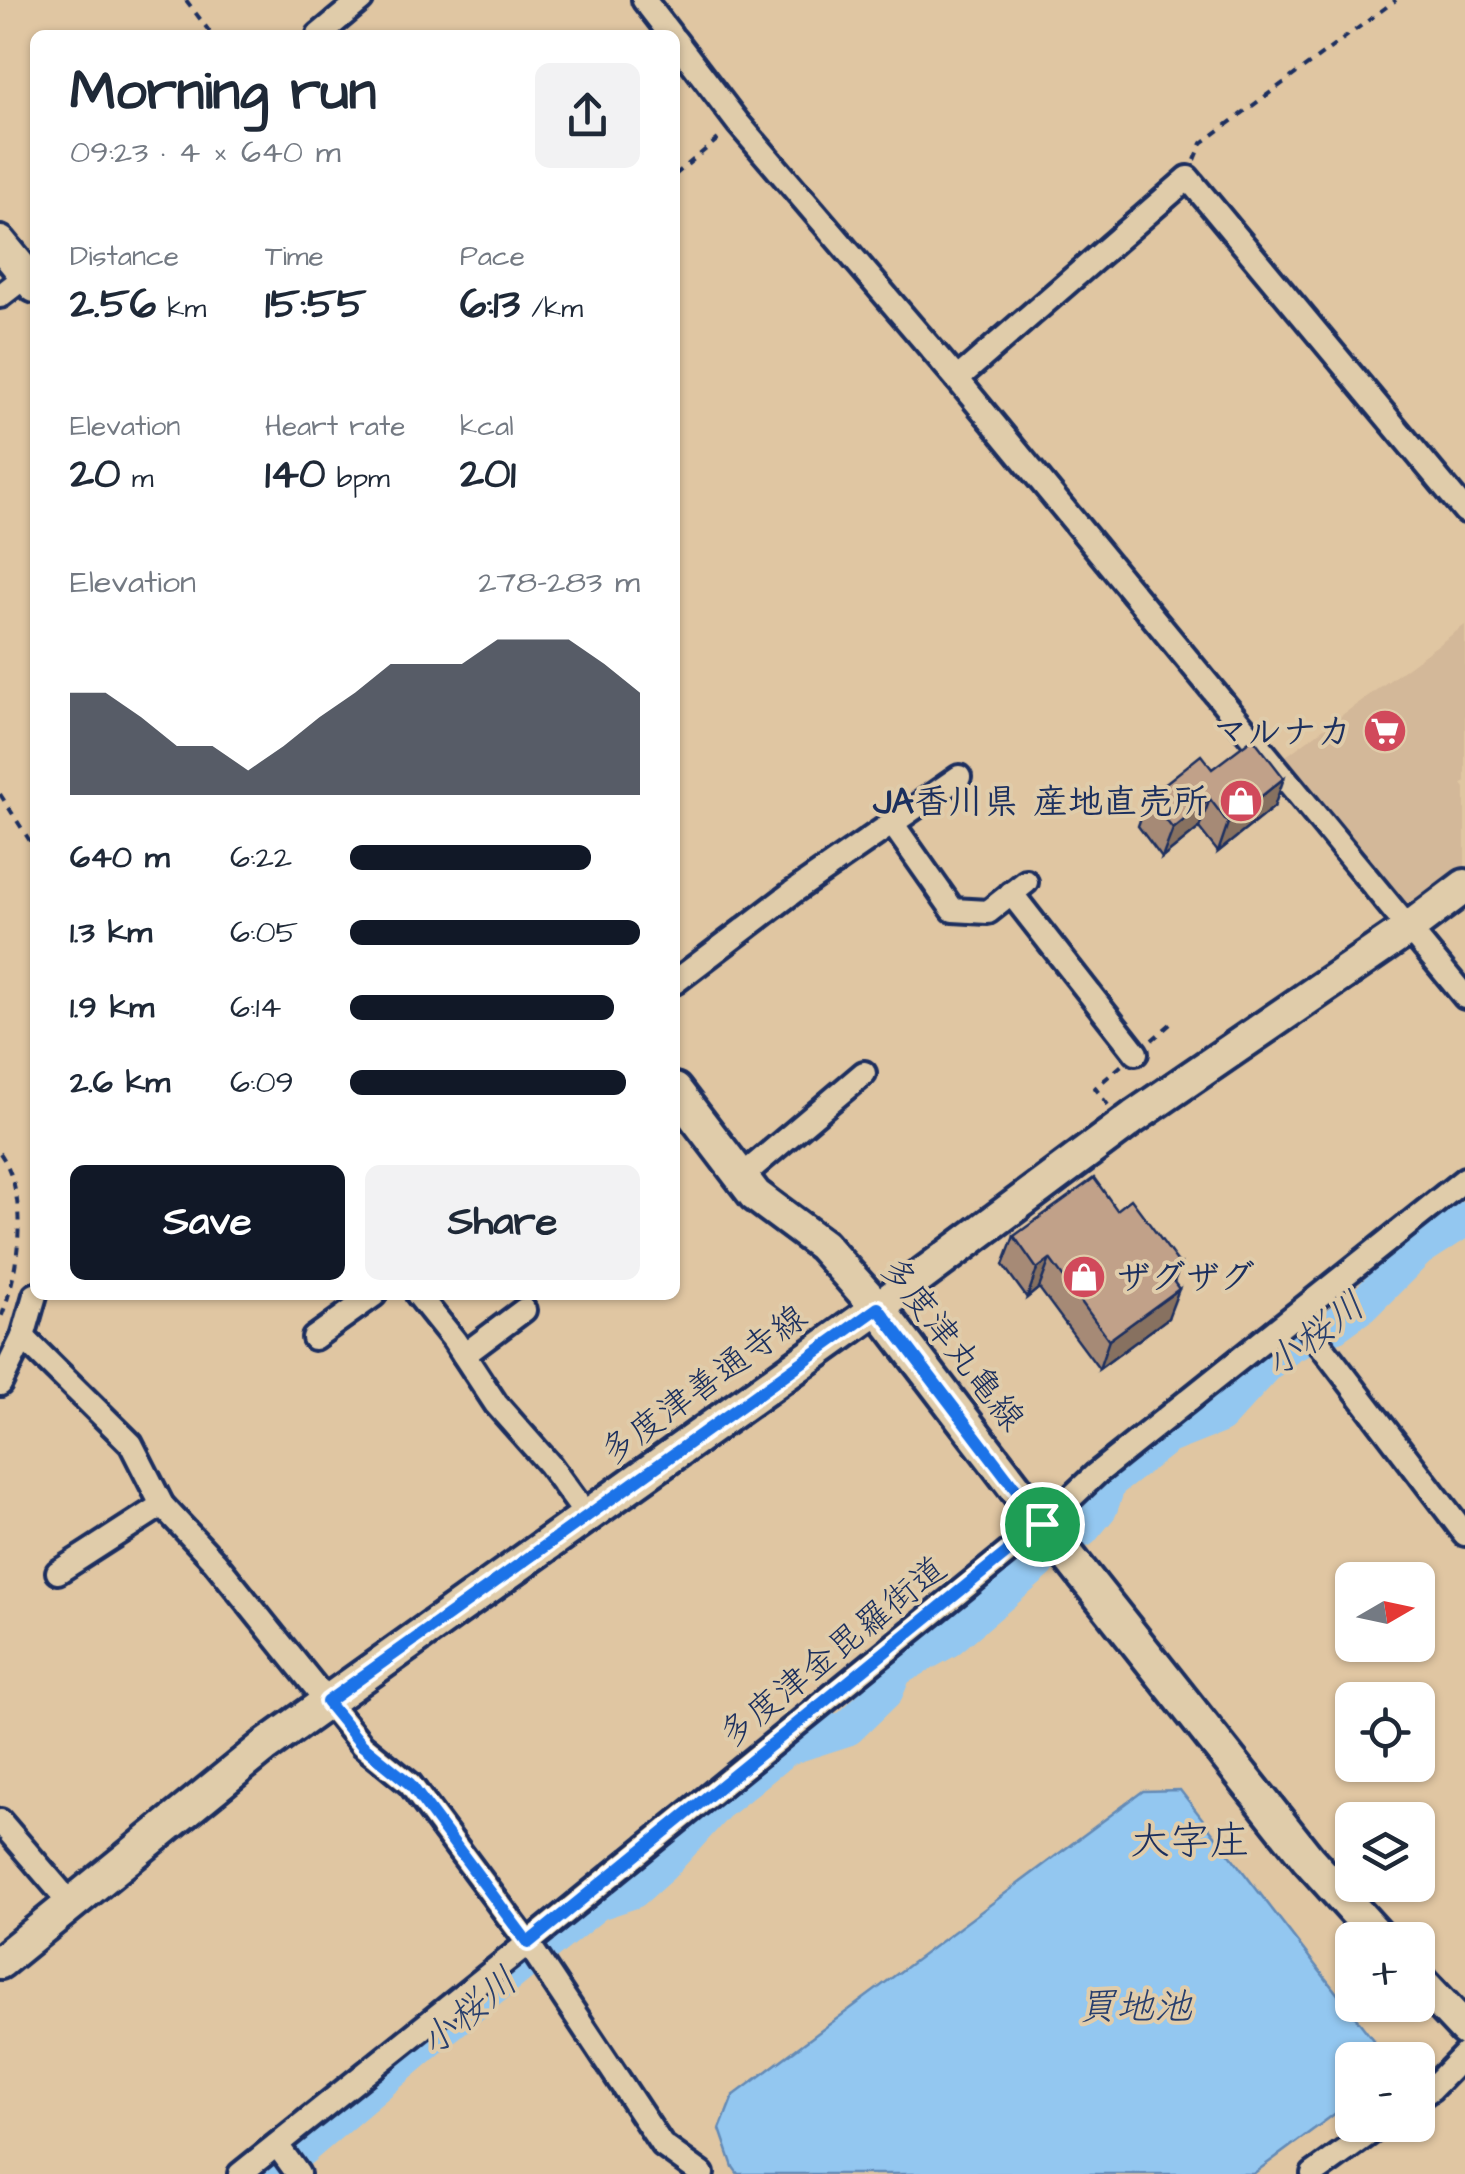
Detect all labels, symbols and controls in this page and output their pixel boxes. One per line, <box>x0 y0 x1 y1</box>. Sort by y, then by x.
text: Morning run <box>70 54 376 130</box>
button: share <box>535 63 640 168</box>
text: 09:23 · 4 × 640 m <box>70 130 341 175</box>
text: Distance <box>70 237 179 276</box>
text: Time <box>265 237 324 276</box>
text: Pace <box>460 237 525 276</box>
text: 2.56 <box>70 276 156 334</box>
text: 15:55 <box>265 276 367 334</box>
text: 6:13 <box>460 276 520 334</box>
text: km <box>156 289 206 328</box>
text: /km <box>520 289 583 328</box>
text: Elevation <box>70 407 180 446</box>
text: Heart rate <box>265 407 406 446</box>
text: kcal <box>460 407 514 446</box>
text: 20 <box>70 446 121 504</box>
text: 140 <box>265 446 325 504</box>
text: 201 <box>460 446 516 504</box>
text: m <box>121 459 154 498</box>
text: bpm <box>325 459 390 498</box>
text: Elevation <box>70 560 196 605</box>
text: 278–283 m <box>478 560 640 605</box>
place label: マルナカ <box>1213 708 1352 757</box>
supermarket icon: マルナカ <box>1362 708 1408 754</box>
place label: JA香川県 産地直売所 <box>872 778 1208 827</box>
shop icon: JA香川県 産地直売所 <box>1218 778 1264 824</box>
text: 640 m <box>70 835 170 880</box>
text: 6:22 <box>230 835 292 880</box>
text: 1.3 km <box>70 910 152 955</box>
text: 6:05 <box>230 910 298 955</box>
text: 1.9 km <box>70 985 154 1030</box>
text: 6:14 <box>230 985 281 1030</box>
text: 2.6 km <box>70 1060 170 1105</box>
text: 6:09 <box>230 1060 294 1105</box>
button: Save <box>70 1165 345 1280</box>
button: Share <box>365 1165 640 1280</box>
street label: 多度津丸亀線 <box>868 1246 1036 1442</box>
shop icon: ザグザグ <box>1061 1254 1107 1300</box>
place label: ザグザグ <box>1116 1254 1255 1303</box>
water label: 小桜川 <box>1254 1281 1376 1391</box>
street label: 多度津善通寺線 <box>590 1293 817 1477</box>
pin <box>1000 1482 1085 1567</box>
icon: arrive <box>1015 1497 1070 1552</box>
street label: 多度津金毘羅街道 <box>709 1545 957 1759</box>
north arrow <box>1335 1562 1435 1662</box>
map controls <box>1335 1562 1435 2142</box>
button: locate <box>1335 1682 1435 1782</box>
button: layers <box>1335 1802 1435 1902</box>
district label: 大字庄 <box>1130 1815 1250 1870</box>
button: + <box>1335 1922 1435 2022</box>
water label: 小桜川 <box>409 1956 530 2069</box>
water label: 買地池 <box>1078 1982 1193 2034</box>
button: − <box>1335 2042 1435 2142</box>

